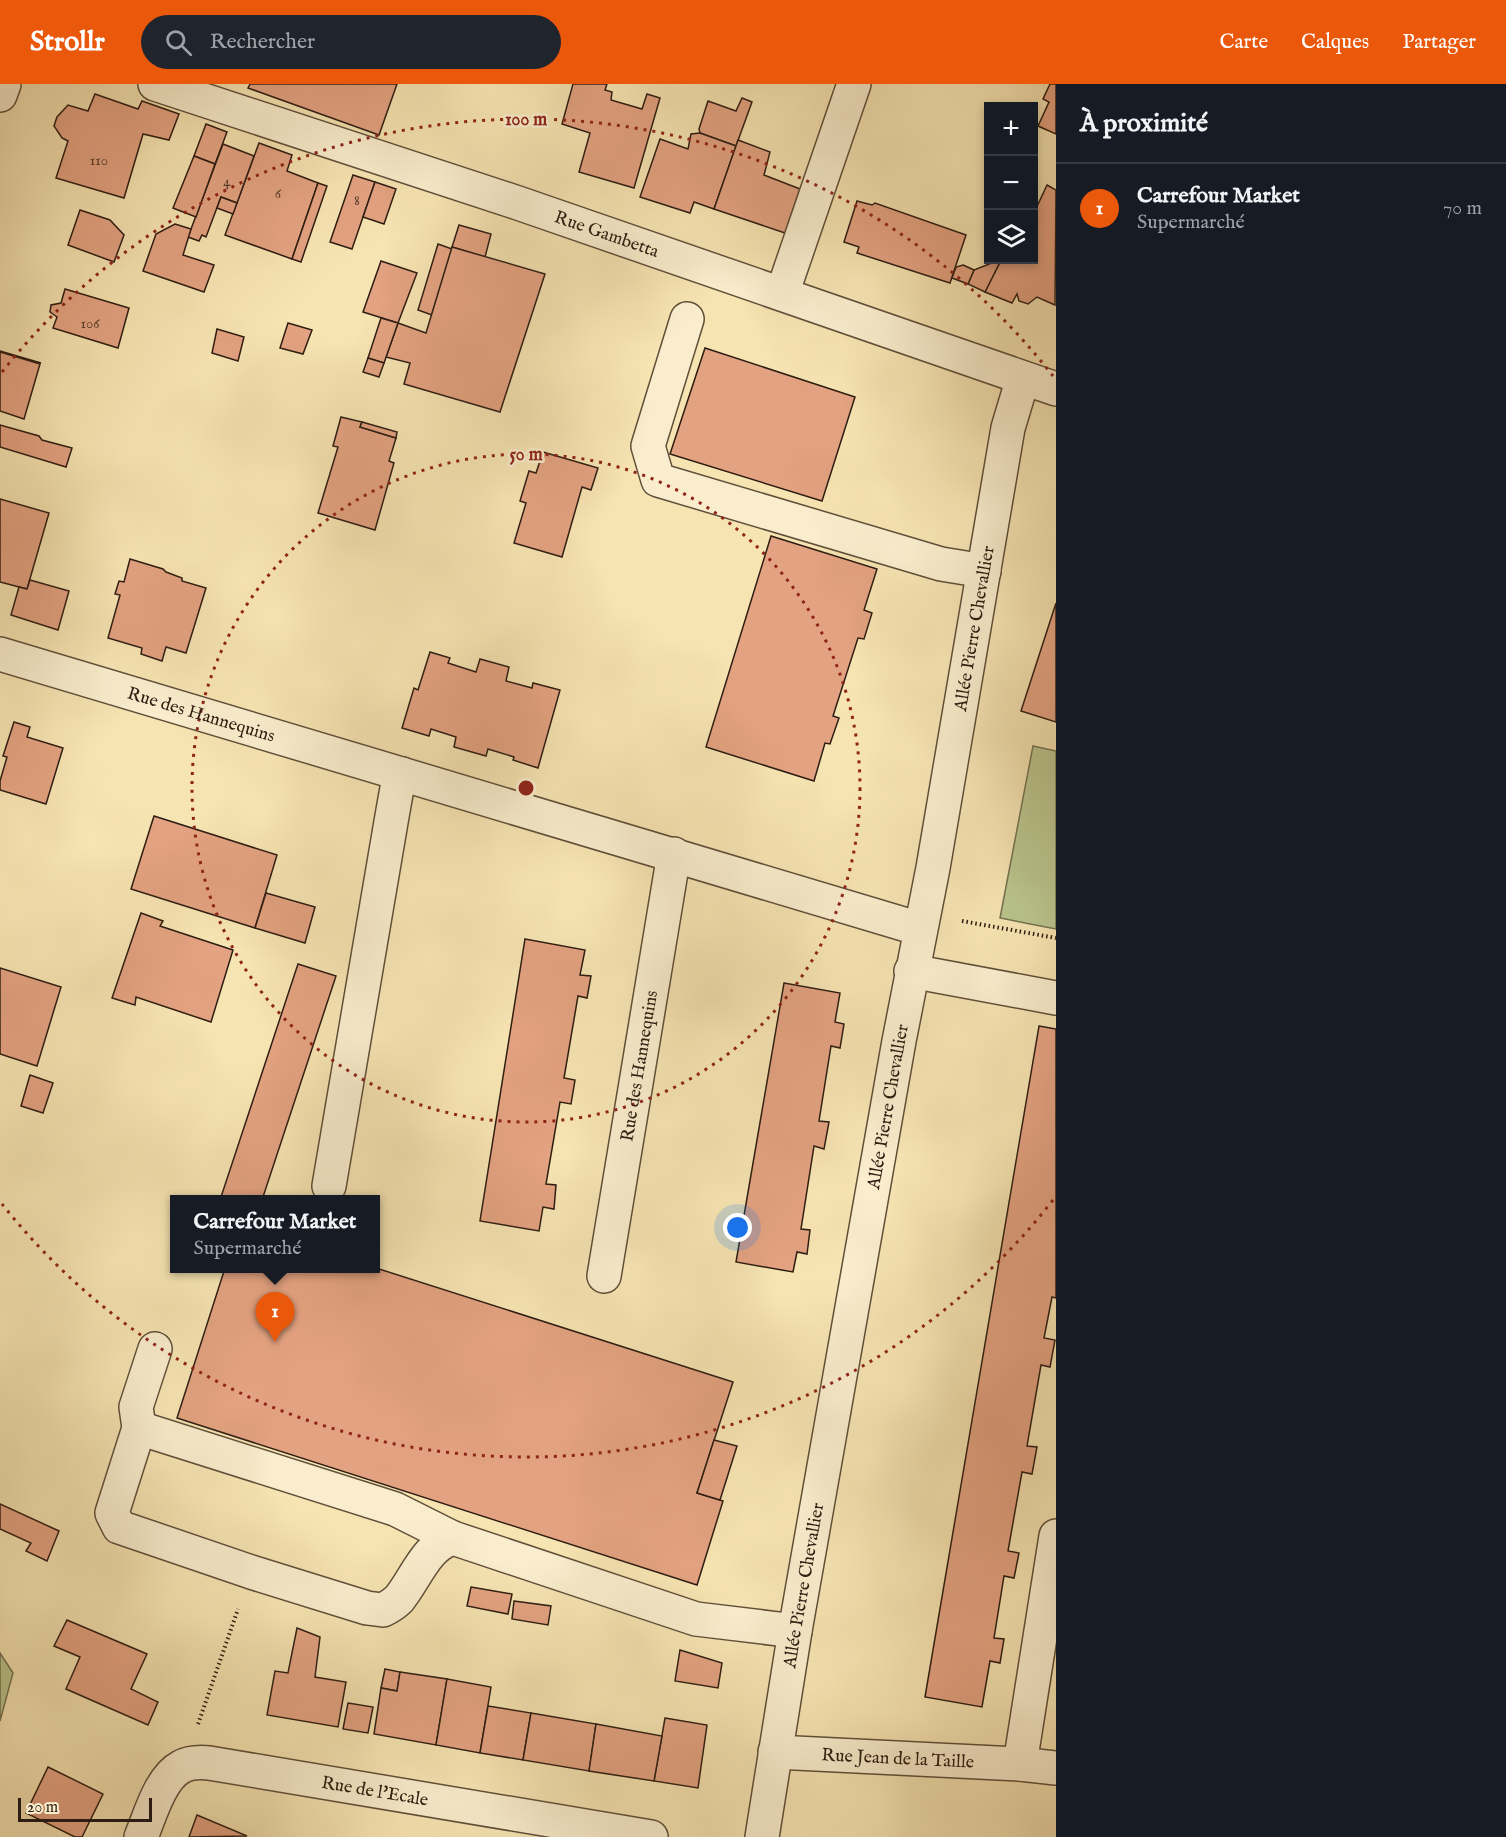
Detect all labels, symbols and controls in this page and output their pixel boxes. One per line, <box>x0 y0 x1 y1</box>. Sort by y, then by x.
search box <box>141 15 561 69</box>
text: Strollr <box>30 25 105 60</box>
icon: search <box>162 26 195 59</box>
text: Rechercher <box>210 28 315 56</box>
text: Carte <box>1219 29 1268 56</box>
text: Calques <box>1301 29 1369 56</box>
text: Partager <box>1402 29 1476 56</box>
map controls <box>984 102 1038 264</box>
button: + <box>984 102 1038 156</box>
text: À proximité <box>1080 107 1208 140</box>
text: 100 m <box>505 109 547 132</box>
house number: 110 <box>90 151 108 170</box>
button: − <box>984 156 1038 210</box>
house number: 4 <box>223 172 231 191</box>
text: Carrefour Market <box>1137 182 1300 210</box>
house number: 6 <box>275 184 282 203</box>
house number: 8 <box>354 191 360 210</box>
text: 1 <box>1096 196 1103 221</box>
text: 70 m <box>1443 196 1482 221</box>
street label: Rue Gambetta <box>551 206 662 264</box>
button: layers <box>984 210 1038 264</box>
text: Supermarché <box>1137 210 1245 235</box>
house number: 106 <box>80 314 100 333</box>
text: 50 m <box>509 444 543 467</box>
street label: Allée Pierre Chevallier <box>950 544 1001 714</box>
street label: Rue des Hannequins <box>124 683 277 749</box>
centre of rings <box>516 778 536 798</box>
street label: Rue des Hannequins <box>616 989 664 1143</box>
street label: Allée Pierre Chevallier <box>863 1022 915 1192</box>
popup <box>170 1195 380 1273</box>
text: Carrefour Market <box>194 1208 356 1236</box>
your location <box>723 1213 752 1242</box>
text: Supermarché <box>194 1236 301 1261</box>
pin: 1 <box>256 1292 294 1342</box>
street label: Allée Pierre Chevallier <box>779 1501 830 1671</box>
street label: Rue Jean de la Taille <box>821 1744 975 1775</box>
street label: Rue de l'Ecale <box>319 1772 430 1813</box>
scale bar <box>18 1795 152 1822</box>
text: 20 m <box>27 1798 58 1818</box>

